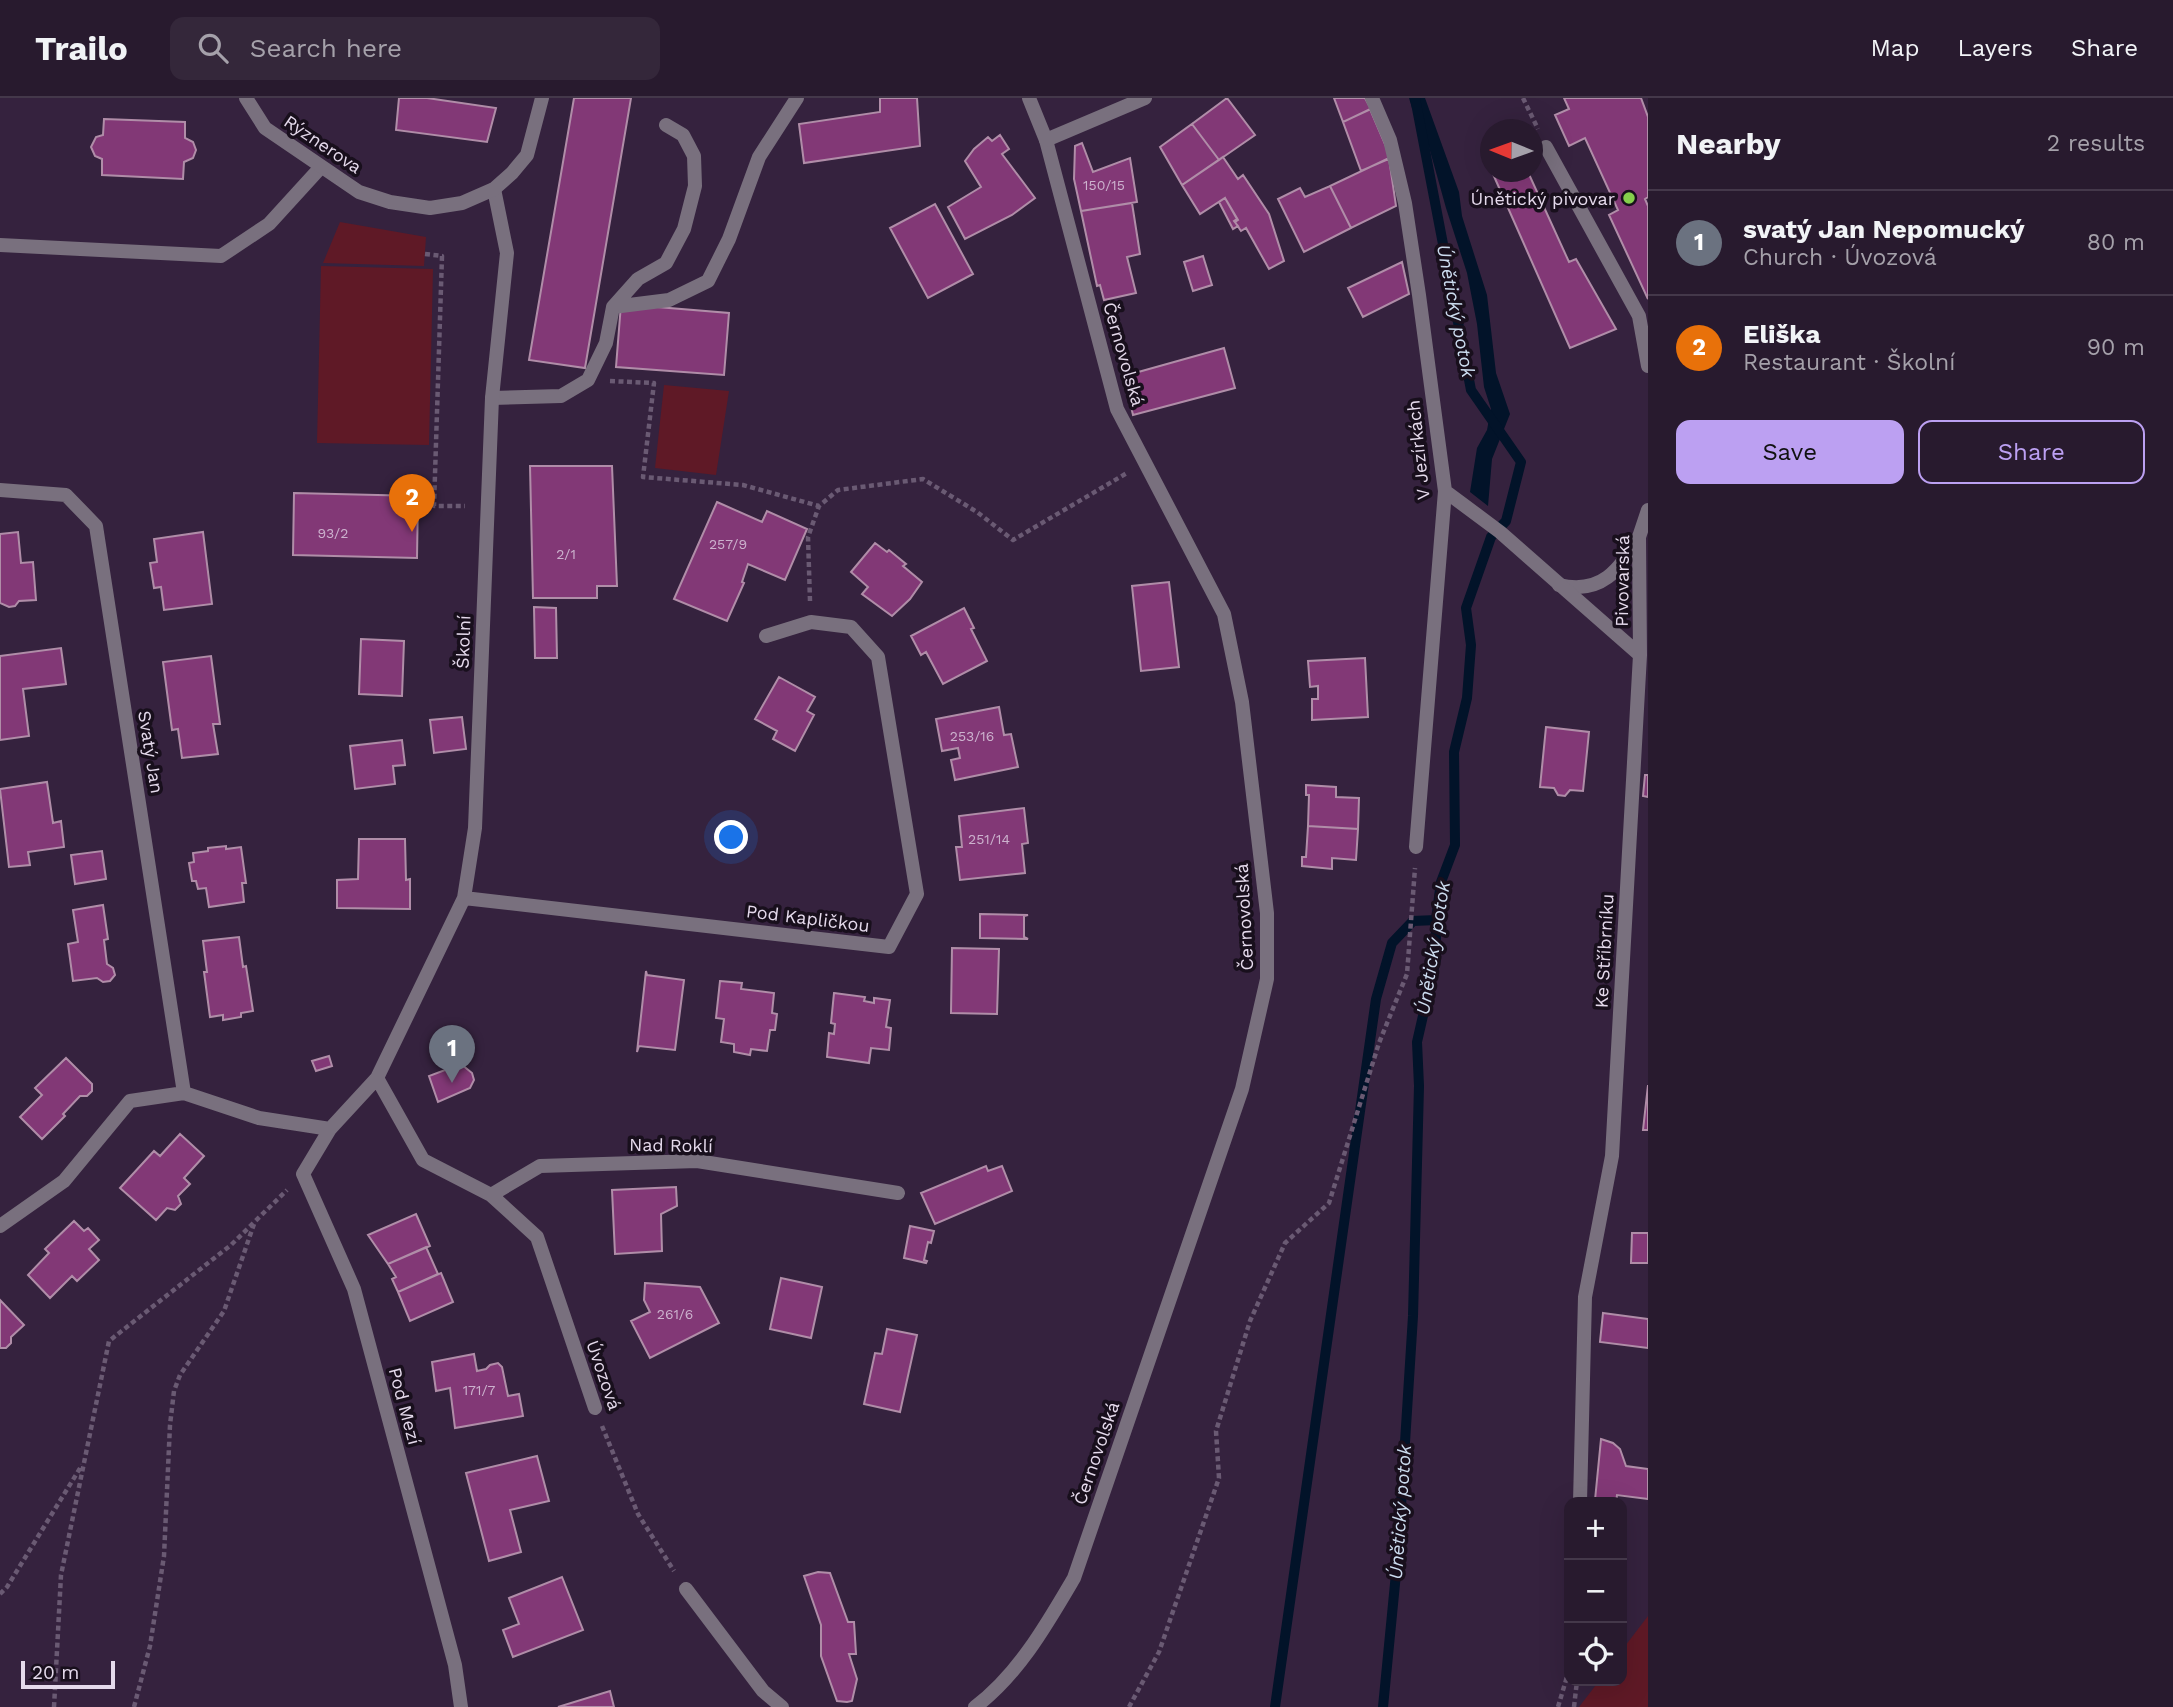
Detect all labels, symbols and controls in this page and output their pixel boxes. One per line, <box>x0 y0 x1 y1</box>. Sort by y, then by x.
search box <box>170 17 660 80</box>
text: Trailo <box>35 29 128 68</box>
icon: search <box>194 29 232 67</box>
text: Search here <box>250 33 402 63</box>
text: Map <box>1871 34 1919 62</box>
text: Layers <box>1957 34 2033 62</box>
text: Share <box>2071 34 2138 62</box>
street label: Rýznerova <box>280 110 366 178</box>
north arrow <box>1480 119 1543 182</box>
text: Nearby <box>1676 126 1781 161</box>
text: 2 results <box>2047 130 2145 157</box>
house number: 150/15 <box>1083 177 1125 193</box>
place label: Únětický pivovar <box>1471 188 1615 209</box>
marker: Únětický pivovar <box>1621 190 1637 206</box>
text: svatý Jan Nepomucký <box>1743 214 2025 244</box>
text: 1 <box>1694 229 1704 256</box>
text: 80 m <box>2087 229 2145 256</box>
water label: Únětický potok <box>1432 242 1480 380</box>
text: Church · Úvozová <box>1743 244 1937 271</box>
street label: Černovolská <box>1099 299 1149 409</box>
text: Eliška <box>1743 319 1820 349</box>
text: 2 <box>1692 334 1706 361</box>
text: 90 m <box>2087 334 2145 361</box>
text: Restaurant · Školní <box>1743 349 1955 376</box>
street label: V Jezírkách <box>1402 399 1434 501</box>
button: Save <box>1676 420 1904 484</box>
button: Share <box>1918 420 2145 484</box>
pin: 2 <box>389 474 435 532</box>
house number: 93/2 <box>318 525 348 541</box>
street label: Pivovarská <box>1611 535 1633 627</box>
house number: 257/9 <box>709 536 747 552</box>
house number: 2/1 <box>556 546 576 562</box>
street label: Školní <box>452 615 474 669</box>
street label: Svatý Jan <box>134 709 168 795</box>
house number: 253/16 <box>950 728 994 744</box>
your location <box>714 820 748 854</box>
house number: 251/14 <box>968 831 1010 847</box>
street label: Černovolská <box>1231 863 1257 971</box>
water label: Únětický potok <box>1411 879 1455 1017</box>
street label: Ke Stříbrníku <box>1591 893 1617 1009</box>
street label: Pod Kapličkou <box>745 900 871 936</box>
pin: 1 <box>429 1025 475 1083</box>
street label: Nad Roklí <box>629 1134 713 1156</box>
house number: 261/6 <box>657 1306 693 1322</box>
street label: Úvozová <box>582 1337 626 1413</box>
street label: Pod Mezí <box>385 1365 425 1447</box>
house number: 171/7 <box>463 1382 496 1398</box>
street label: Černovolská <box>1069 1399 1123 1507</box>
water label: Únětický potok <box>1384 1443 1416 1580</box>
map controls <box>1564 1497 1627 1686</box>
button: + <box>1564 1497 1627 1560</box>
button: − <box>1564 1560 1627 1623</box>
button: locate <box>1564 1623 1627 1686</box>
scale bar <box>21 1658 116 1690</box>
text: 20 m <box>32 1661 79 1684</box>

